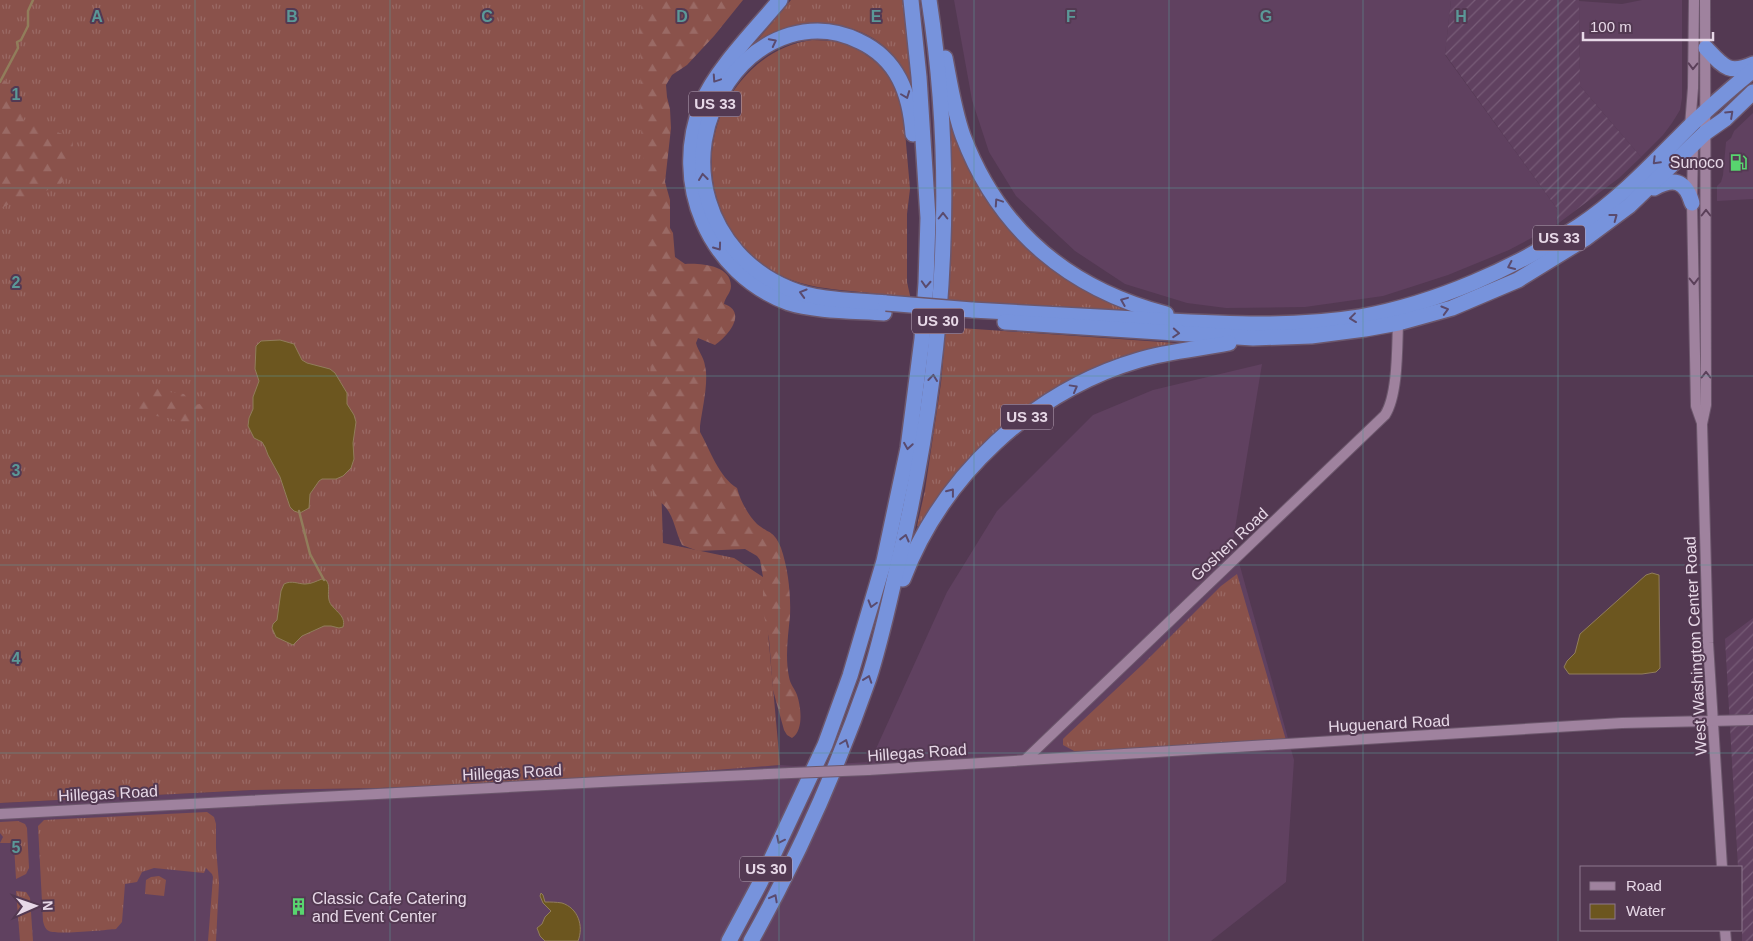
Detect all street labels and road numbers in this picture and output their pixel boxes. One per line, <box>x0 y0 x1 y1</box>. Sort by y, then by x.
road number: US 33 <box>689 92 741 116</box>
road number: US 33 <box>1533 226 1585 250</box>
road number: US 30 <box>912 308 964 334</box>
road number: US 33 <box>1001 404 1053 430</box>
street label: Goshen Road <box>1187 504 1271 584</box>
street label: West Washington Center Road <box>1681 536 1710 756</box>
street label: Huguenard Road <box>1328 712 1450 735</box>
street label: Hillegas Road <box>867 741 967 764</box>
street label: Hillegas Road <box>462 761 562 784</box>
street label: Hillegas Road <box>58 782 158 805</box>
road number: US 30 <box>740 856 792 882</box>

